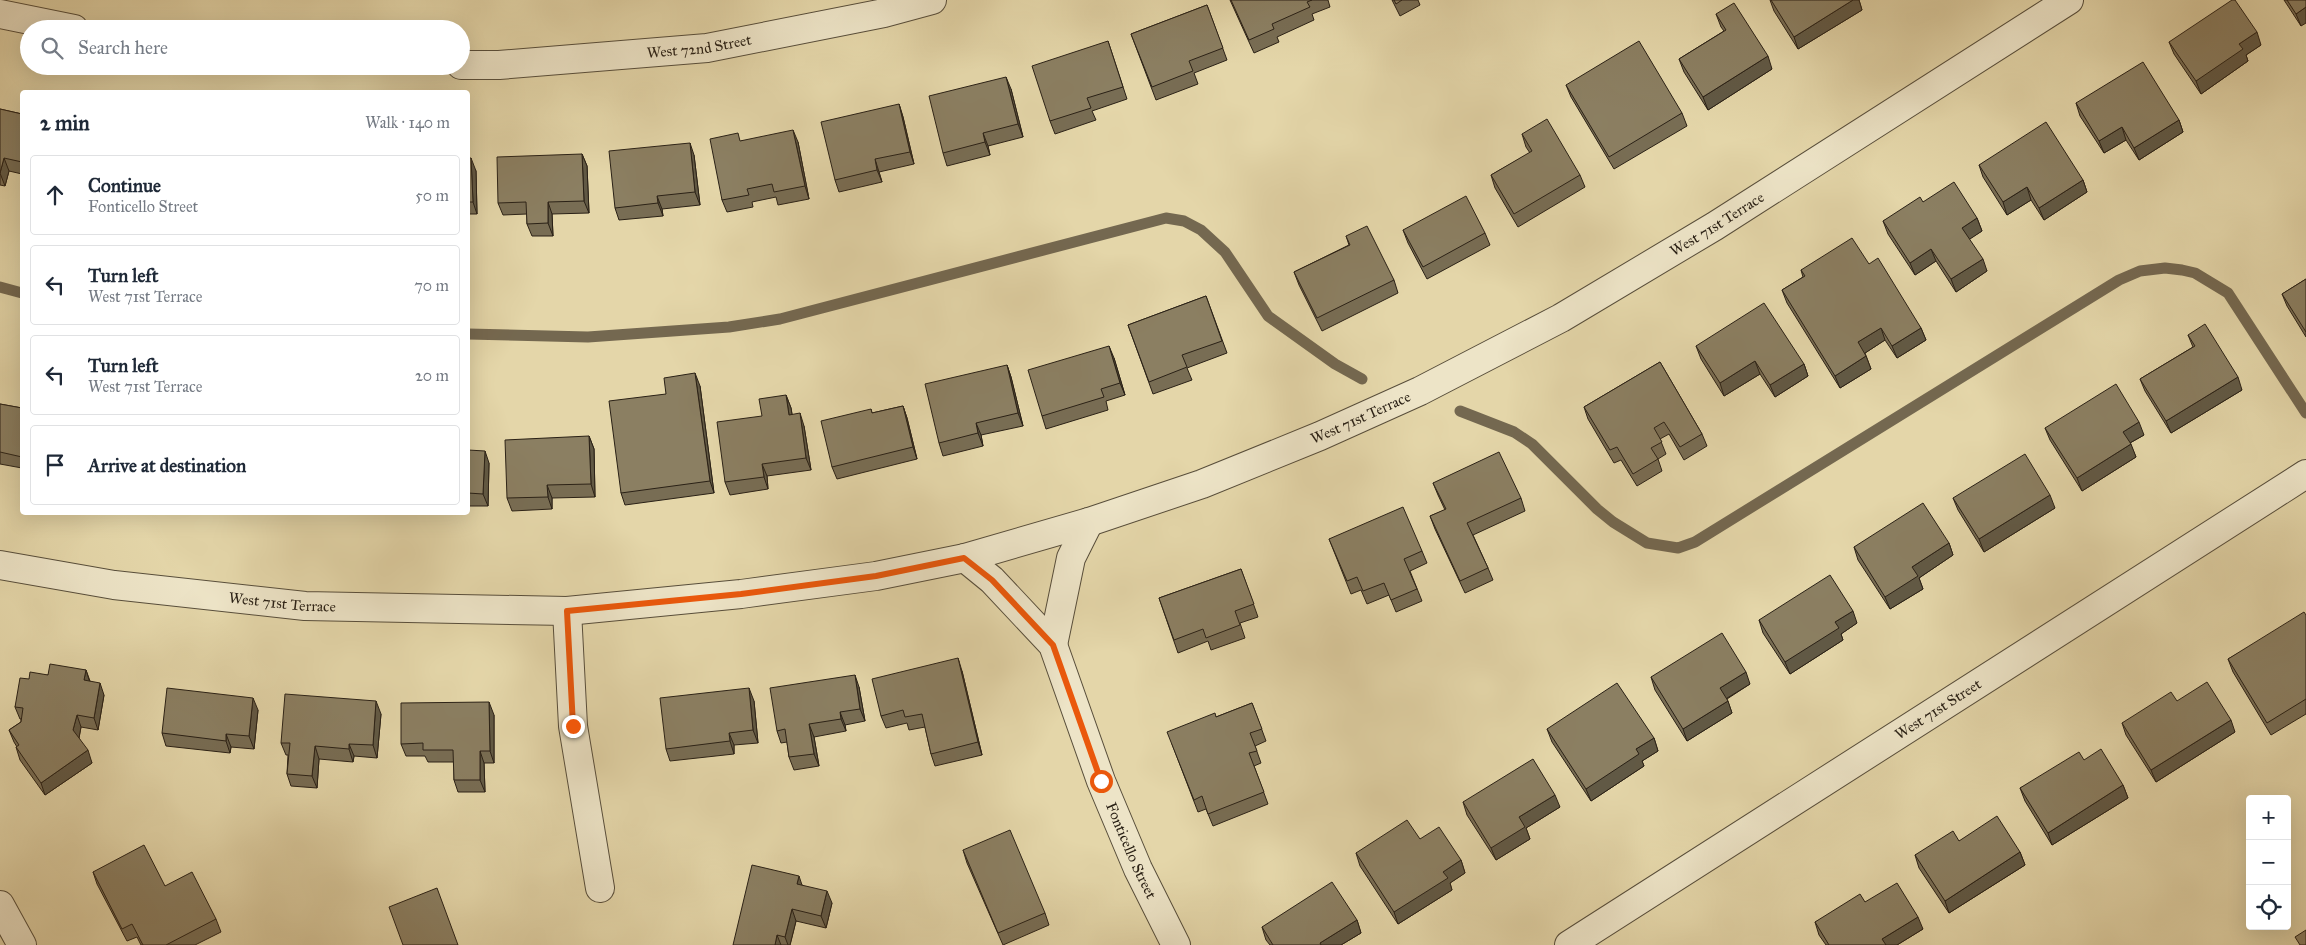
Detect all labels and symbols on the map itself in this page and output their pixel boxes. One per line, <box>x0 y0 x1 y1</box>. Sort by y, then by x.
street label: West 72nd Street <box>646 30 754 62</box>
street label: West 71st Terrace <box>1667 188 1767 260</box>
street label: West 71st Terrace <box>1308 387 1413 448</box>
street label: West 71st Terrace <box>228 589 336 616</box>
street label: West 71st Street <box>1891 674 1985 743</box>
route end <box>562 715 585 738</box>
route start <box>1090 770 1113 793</box>
street label: Fonticello Street <box>1102 800 1161 902</box>

